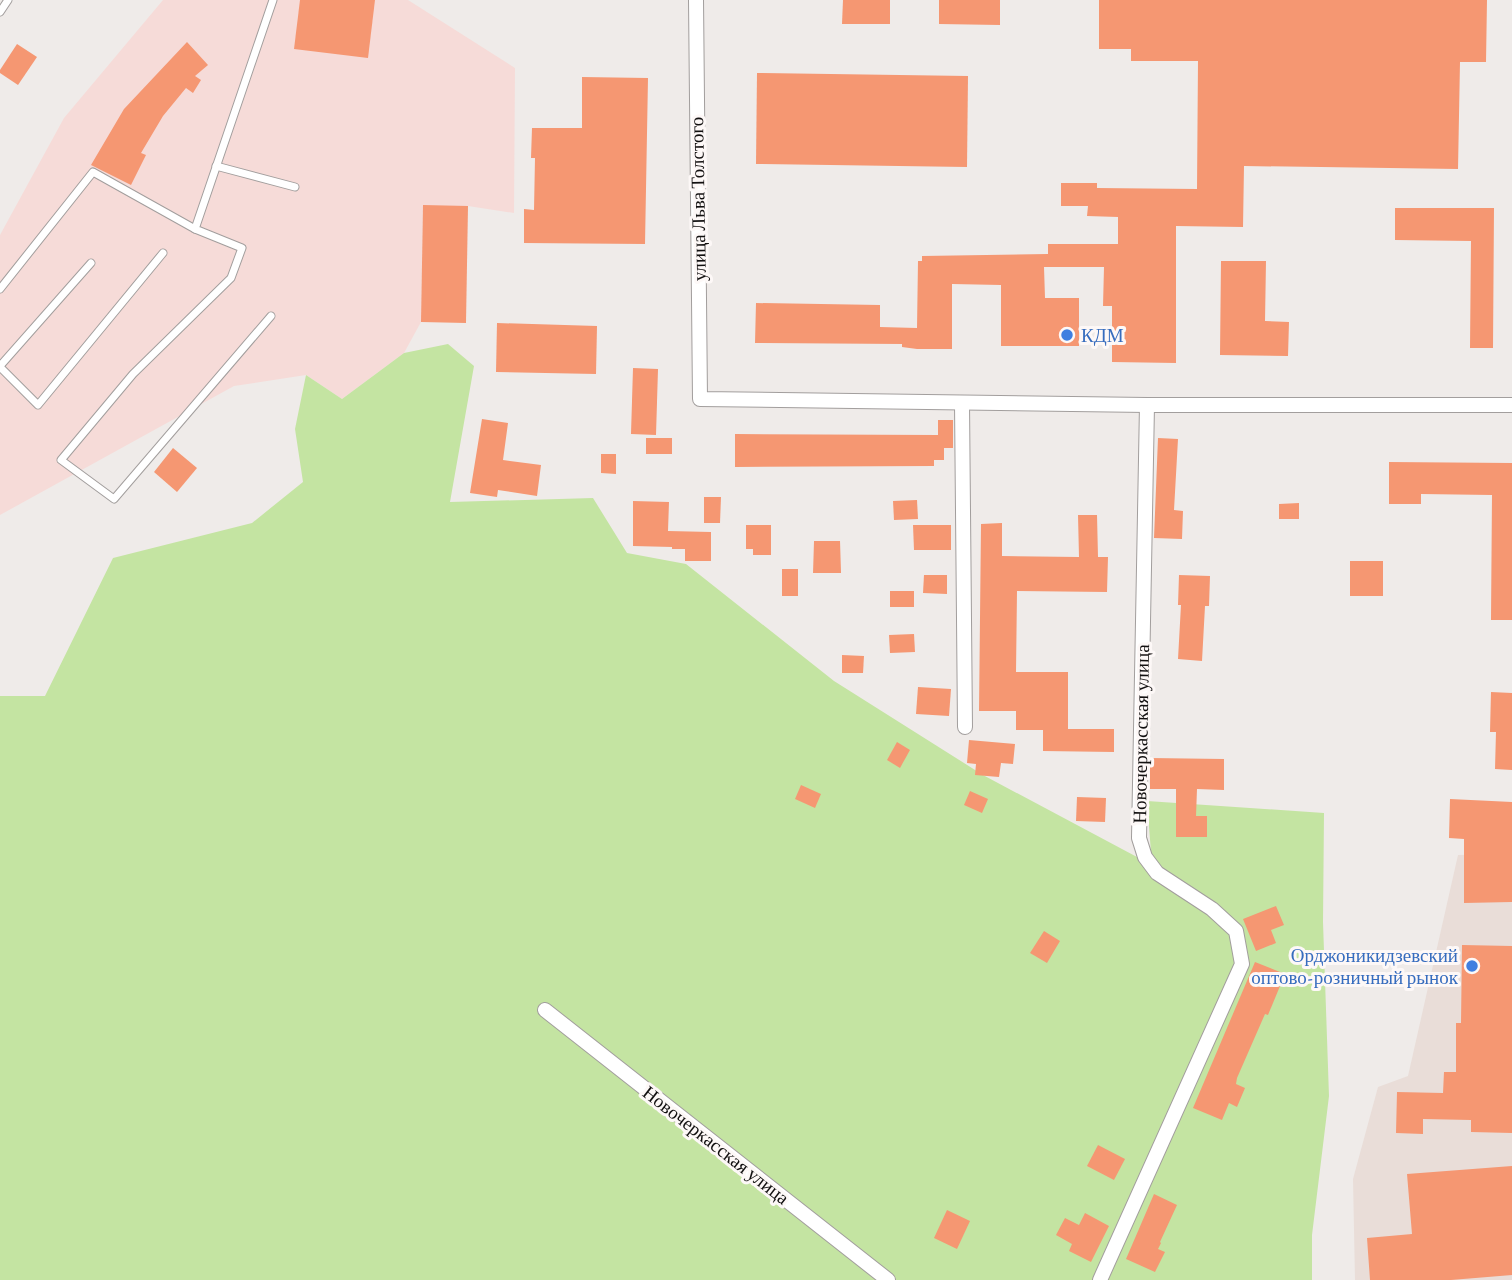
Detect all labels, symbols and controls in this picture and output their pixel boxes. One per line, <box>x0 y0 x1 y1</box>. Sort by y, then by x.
street label: улица Льва Толстого <box>686 117 710 281</box>
place label: КДМ <box>1081 325 1124 346</box>
marker: КДМ <box>1059 327 1075 343</box>
street label: Новочеркасская улица <box>1129 644 1153 824</box>
place label: Орджоникидзевский оптово-розничный рынок <box>1251 945 1459 988</box>
marker: Орджоникидзевский оптово-розничный рынок <box>1464 958 1480 974</box>
street label: Новочеркасская улица <box>639 1081 794 1209</box>

